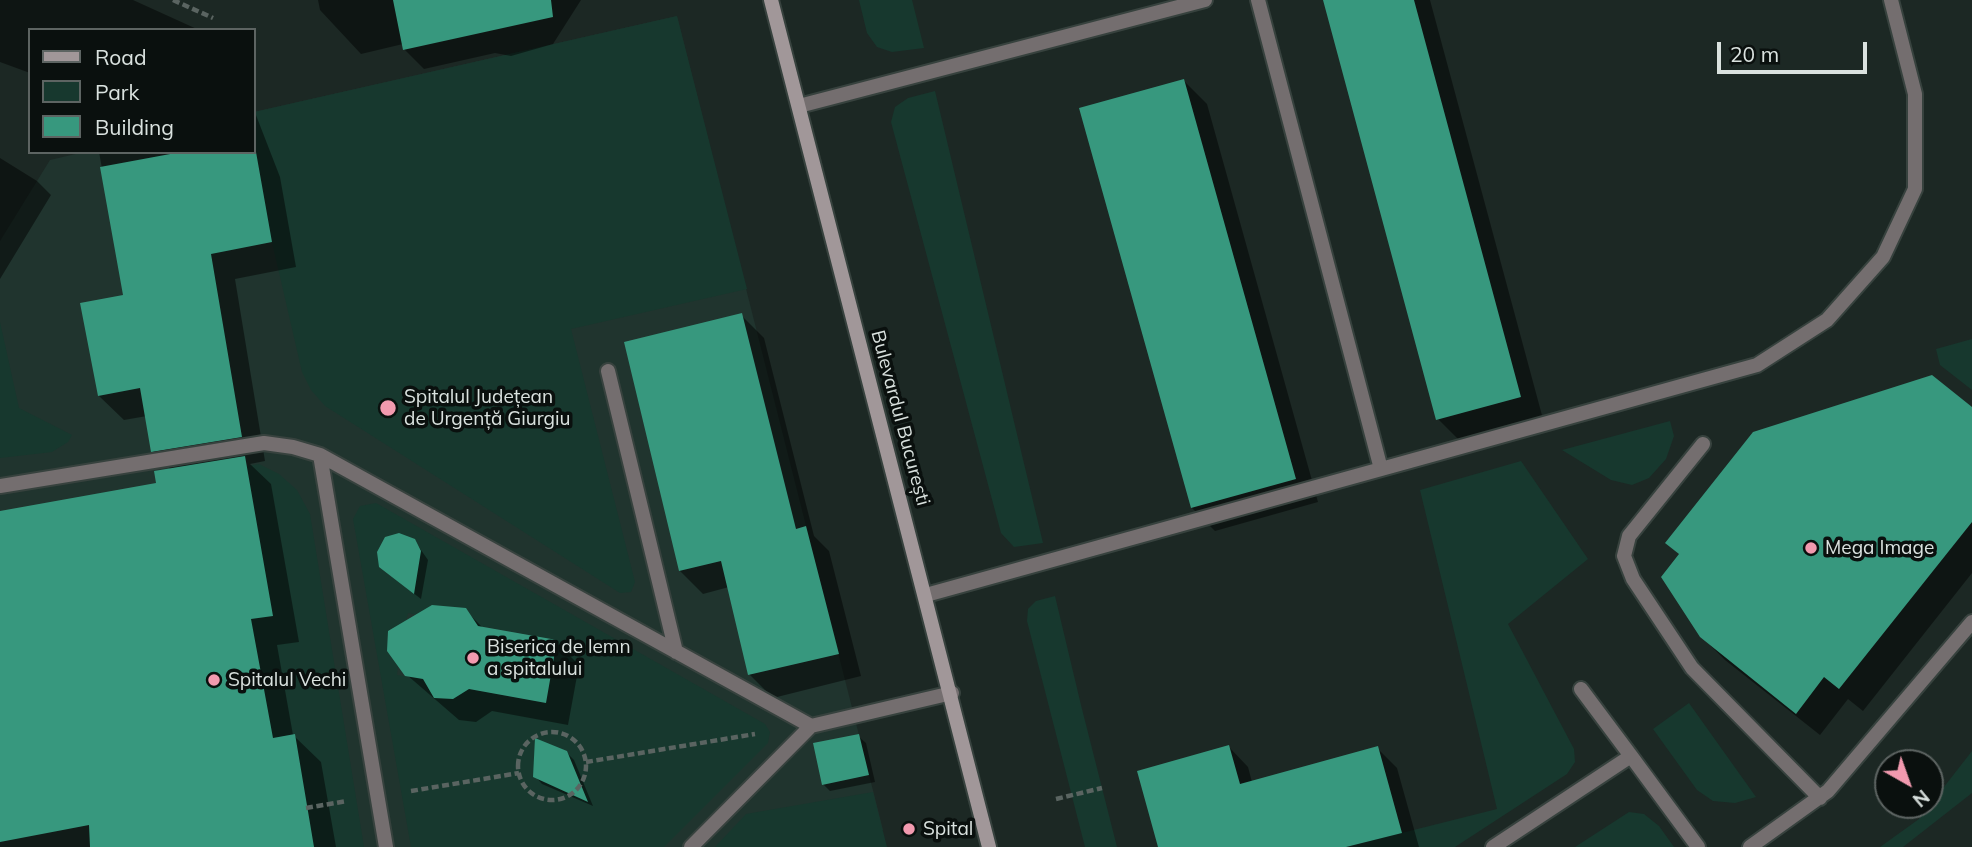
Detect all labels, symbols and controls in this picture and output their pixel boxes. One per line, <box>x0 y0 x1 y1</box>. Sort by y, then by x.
legend <box>28 28 256 154</box>
scale bar <box>1720 28 1870 72</box>
text: 20 m <box>1730 41 1779 67</box>
text: Road <box>95 44 146 70</box>
text: Park <box>95 79 139 105</box>
text: Building <box>95 114 174 140</box>
street label: Bulevardul București <box>866 328 934 508</box>
place label: Spitalul Județean de Urgență Giurgiu <box>404 386 570 430</box>
marker: Spitalul Județean de Urgență Giurgiu <box>378 398 398 418</box>
place label: Mega Image <box>1825 537 1934 559</box>
marker: Mega Image <box>1803 540 1819 556</box>
place label: Biserica de lemn a spitalului <box>487 636 631 680</box>
marker: Biserica de lemn a spitalului <box>465 650 481 666</box>
place label: Spitalul Vechi <box>228 669 346 691</box>
marker: Spitalul Vechi <box>206 672 222 688</box>
north arrow <box>1874 749 1944 819</box>
text: N <box>1908 785 1934 812</box>
place label: Spital <box>923 818 973 840</box>
marker: Spital <box>901 821 917 837</box>

